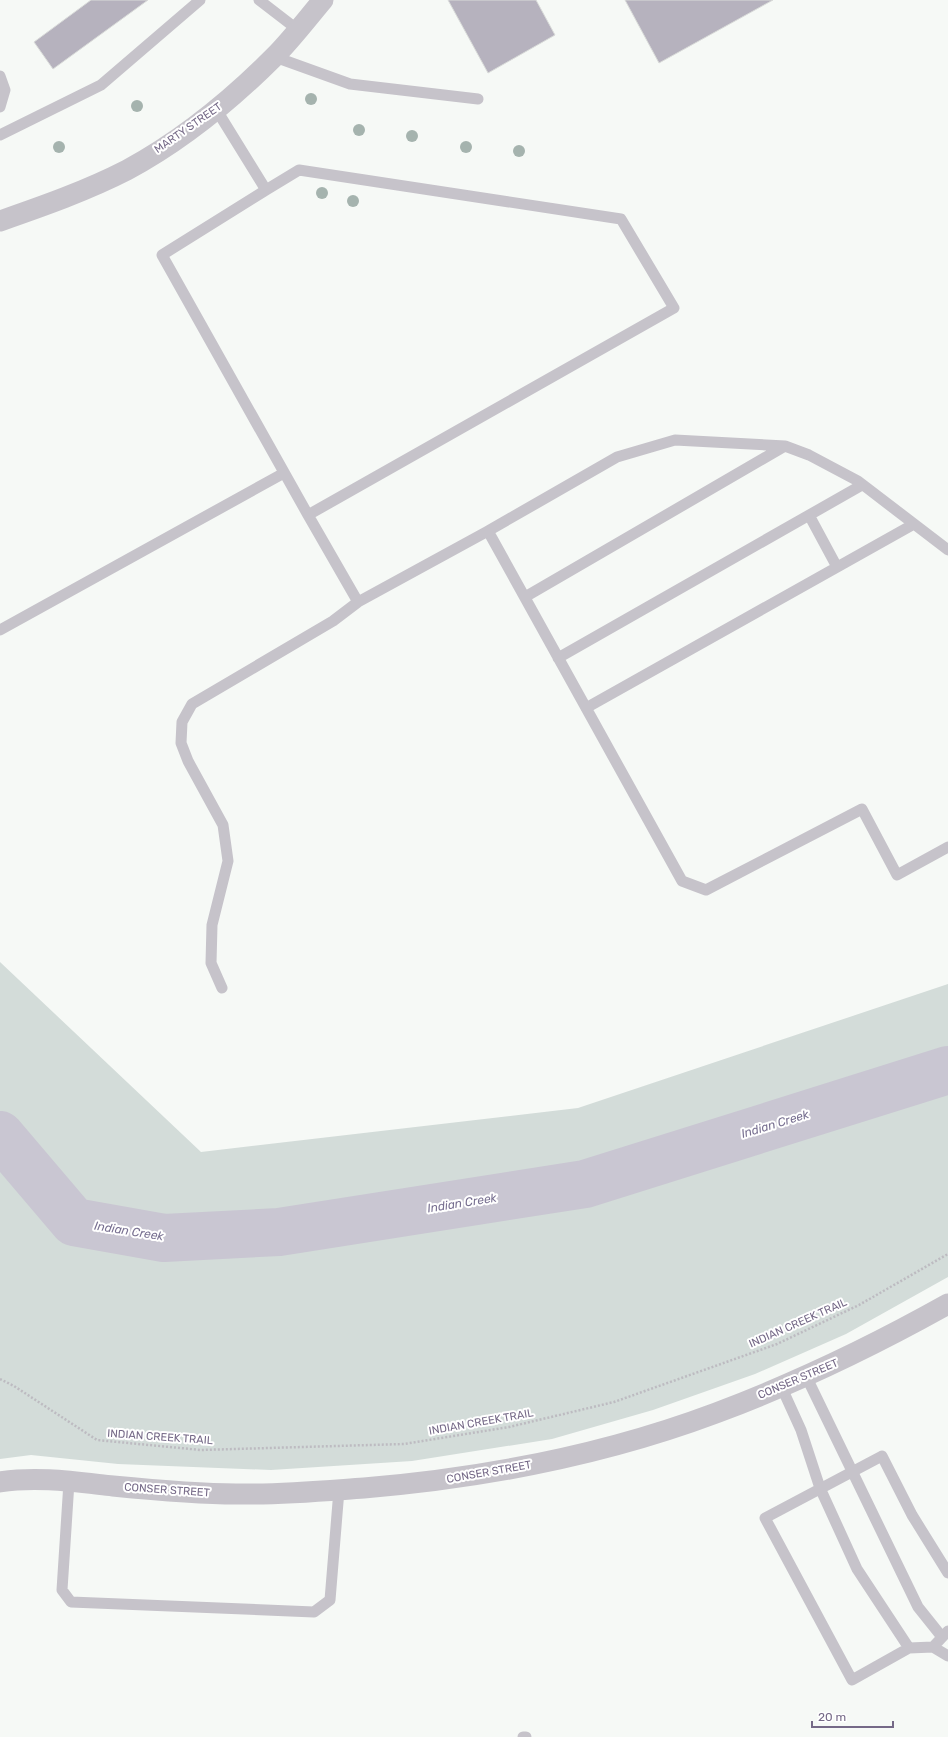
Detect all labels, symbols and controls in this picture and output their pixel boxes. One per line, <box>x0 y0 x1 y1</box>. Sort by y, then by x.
street label: MARTY STREET <box>152 100 225 156</box>
water label: Indian Creek <box>739 1107 811 1141</box>
water label: Indian Creek <box>426 1190 498 1215</box>
water label: Indian Creek <box>93 1219 165 1244</box>
street label: INDIAN CREEK TRAIL <box>747 1296 849 1350</box>
street label: CONSER STREET <box>756 1356 841 1402</box>
street label: INDIAN CREEK TRAIL <box>428 1406 534 1438</box>
street label: INDIAN CREEK TRAIL <box>107 1427 213 1447</box>
street label: CONSER STREET <box>446 1458 533 1486</box>
street label: CONSER STREET <box>124 1481 211 1500</box>
scale bar <box>812 1703 893 1729</box>
text: 20 m <box>818 1710 846 1724</box>

